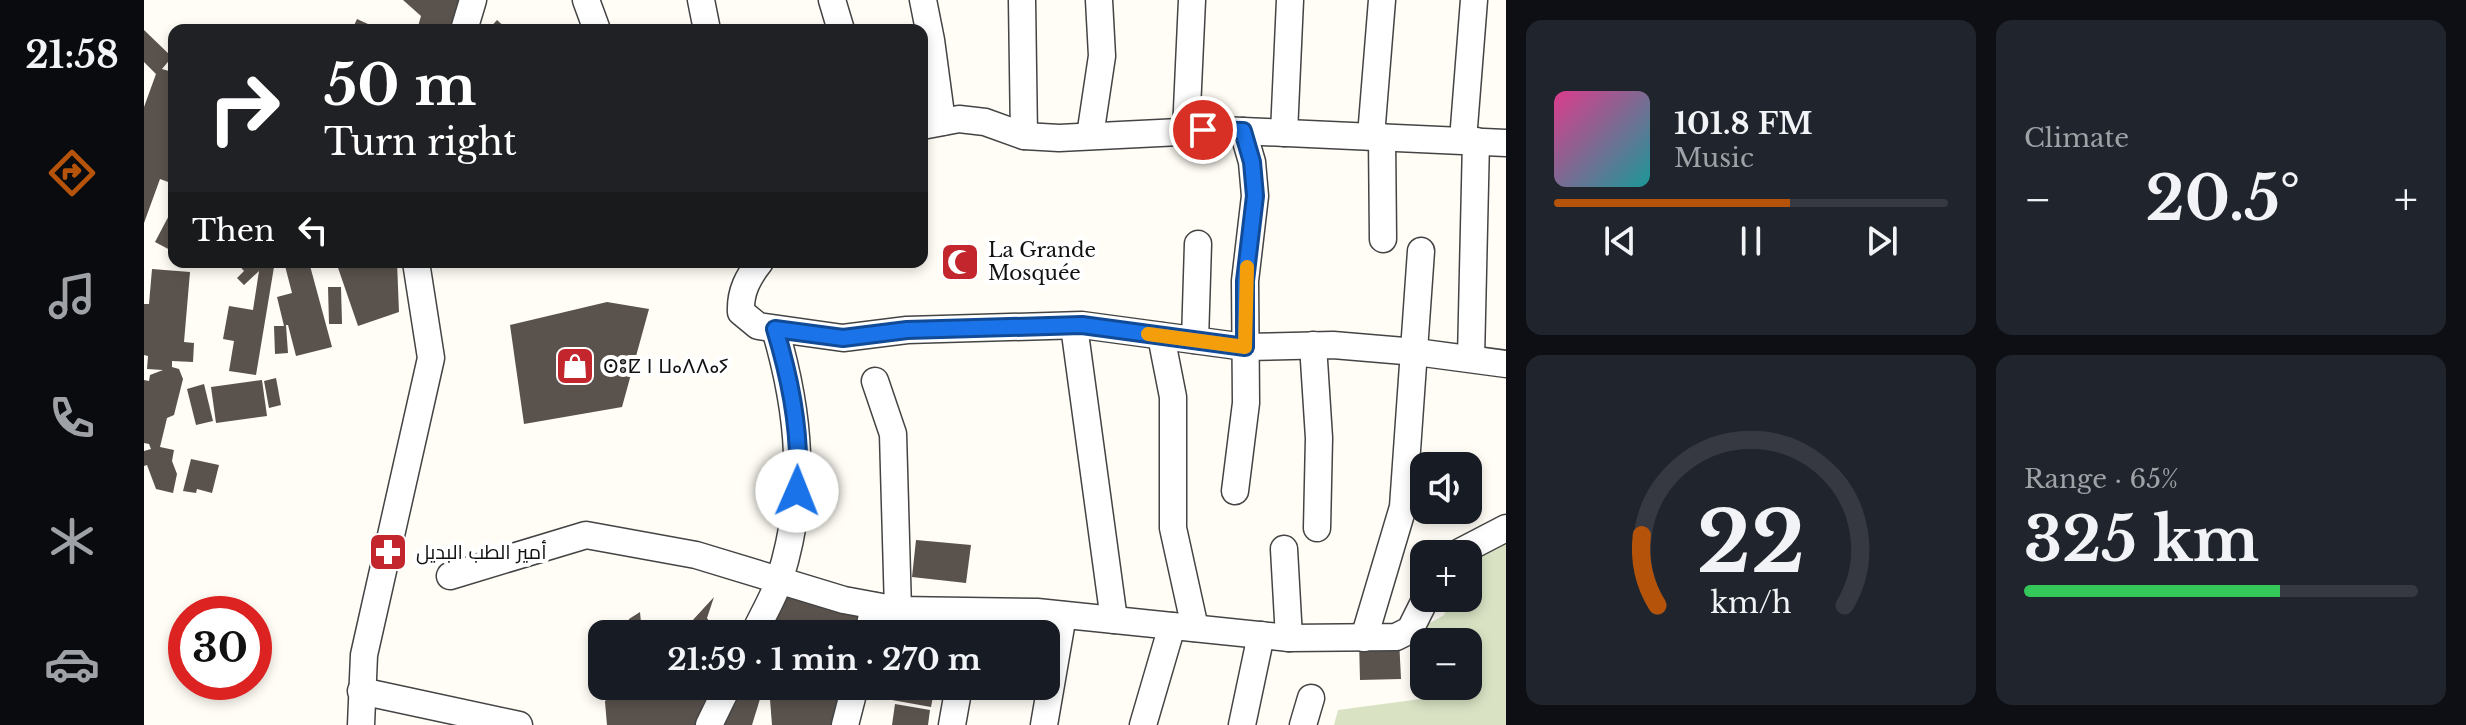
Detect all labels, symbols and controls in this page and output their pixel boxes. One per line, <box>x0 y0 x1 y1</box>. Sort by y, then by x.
text: 21:58 <box>25 33 119 78</box>
text: 50 m <box>324 51 476 120</box>
icon: right <box>192 56 296 160</box>
pin <box>1169 96 1237 164</box>
text: 101.8 FM <box>1674 105 1813 142</box>
icon: arrive <box>1181 108 1225 152</box>
text: Turn right <box>324 120 517 165</box>
text: Climate <box>2024 122 2129 154</box>
text: Music <box>1674 142 1754 174</box>
icon: directions <box>44 145 100 201</box>
text: 20.5° <box>2146 162 2300 236</box>
text: − <box>2024 172 2052 227</box>
text: + <box>2394 172 2418 227</box>
icon: left <box>291 208 335 252</box>
text: Then <box>192 212 275 249</box>
icon: previous <box>1598 219 1642 263</box>
icon: pause <box>1729 219 1773 263</box>
icon: next <box>1860 219 1904 263</box>
place label: La Grande Mosquée <box>988 238 1096 285</box>
mosque icon: La Grande Mosquée <box>939 241 981 283</box>
icon: music <box>44 268 100 324</box>
shop icon: ⵙⵓⵇ ⵏ ⵡⴰⴷⴷⴰⵢ <box>554 345 596 387</box>
place label: ⵙⵓⵇ ⵏ ⵡⴰⴷⴷⴰⵢ <box>603 354 729 378</box>
icon: phone <box>44 390 100 446</box>
position arrow <box>755 449 839 533</box>
map controls <box>1410 452 1482 700</box>
button: sound <box>1410 452 1482 524</box>
text: Range · 65% <box>2024 463 2178 495</box>
text: 22 <box>1697 490 1805 593</box>
text: 325 km <box>2024 503 2259 577</box>
icon: climate <box>44 513 100 569</box>
pharmacy icon: أمير الطب البديل <box>367 531 409 573</box>
place label: أمير الطب البديل <box>416 540 547 565</box>
button: + <box>1410 540 1482 612</box>
text: km/h <box>1710 585 1792 621</box>
speed limit sign: 30 <box>168 596 272 700</box>
button: − <box>1410 628 1482 700</box>
icon: car <box>44 636 100 692</box>
text: 21:59 · 1 min · 270 m <box>667 641 981 678</box>

